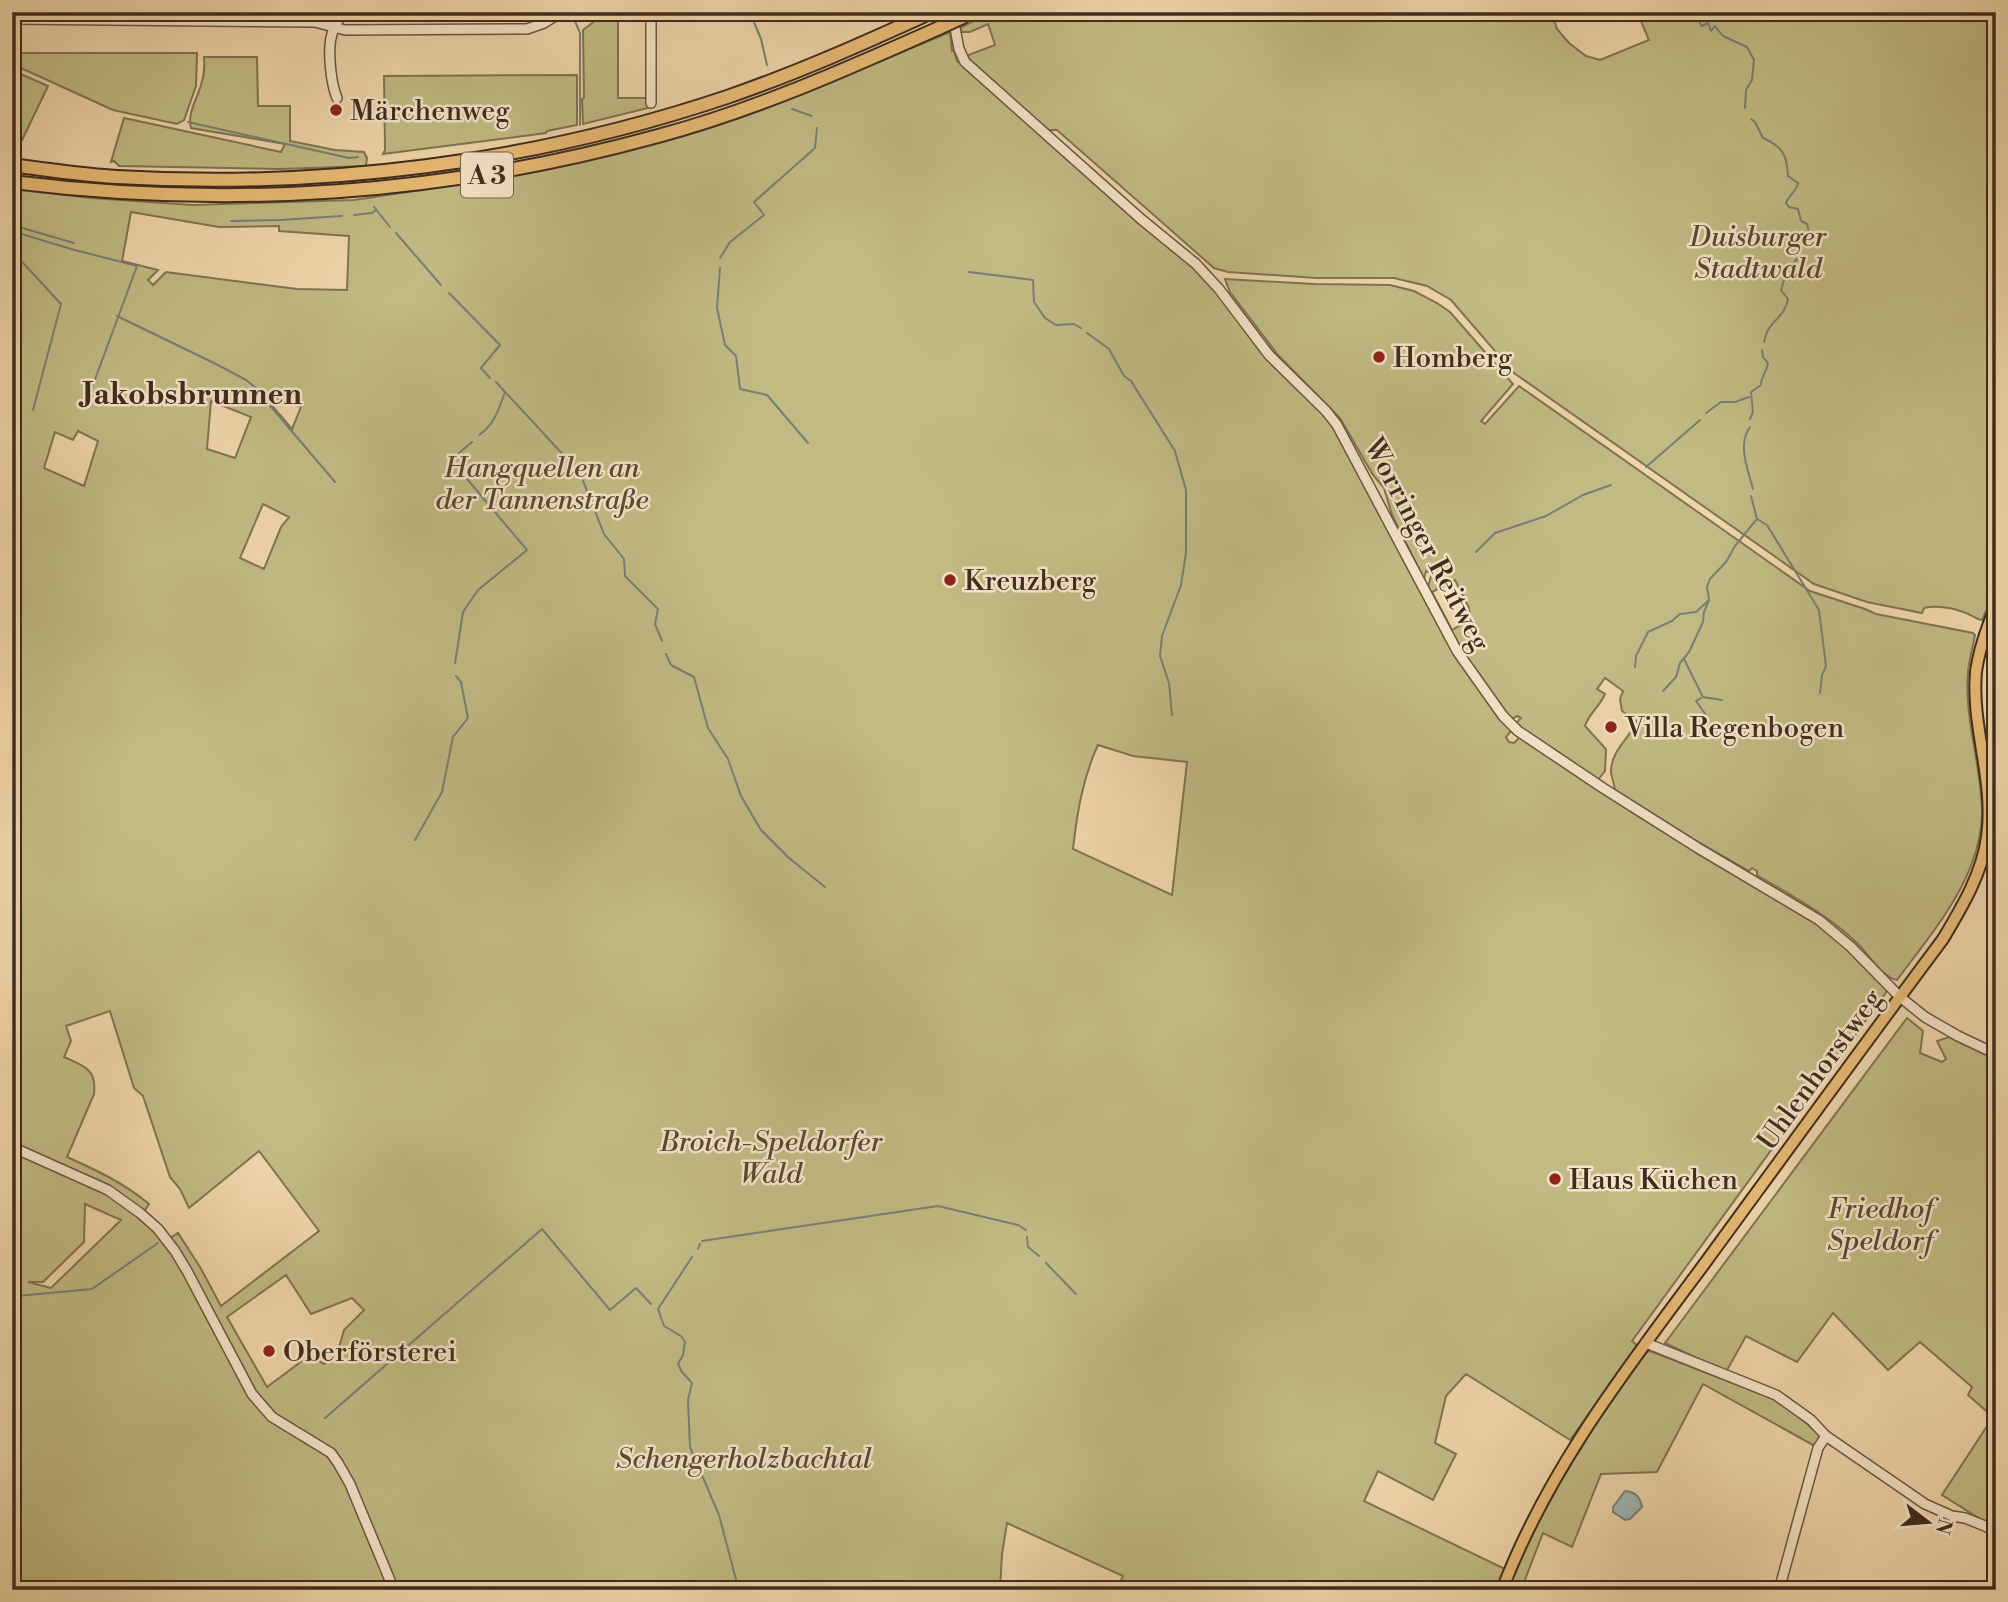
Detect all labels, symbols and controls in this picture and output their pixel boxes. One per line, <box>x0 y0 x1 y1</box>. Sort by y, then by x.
place label: Märchenweg <box>350 94 510 129</box>
marker: Märchenweg <box>328 102 344 118</box>
road number: A 3 <box>461 152 513 198</box>
park label: Duisburger Stadtwald <box>1689 220 1828 287</box>
place label: Homberg <box>1393 341 1513 376</box>
marker: Homberg <box>1371 349 1387 365</box>
district label: Jakobsbrunnen <box>78 376 303 414</box>
street label: Worringer Reitweg <box>1355 431 1498 658</box>
park label: Hangquellen an der Tannenstraße <box>435 451 649 518</box>
place label: Kreuzberg <box>964 564 1097 599</box>
marker: Kreuzberg <box>942 572 958 588</box>
place label: Villa Regenbogen <box>1624 711 1844 746</box>
marker: Villa Regenbogen <box>1603 719 1619 735</box>
street label: Uhlenhorstweg <box>1750 982 1891 1157</box>
park label: Broich-Speldorfer Wald <box>659 1125 883 1192</box>
place label: Haus Küchen <box>1569 1163 1738 1198</box>
marker: Haus Küchen <box>1547 1171 1563 1187</box>
park label: Friedhof Speldorf <box>1827 1192 1939 1259</box>
place label: Oberförsterei <box>283 1335 457 1370</box>
marker: Oberförsterei <box>261 1343 277 1359</box>
park label: Schengerholzbachtal <box>616 1442 872 1477</box>
north arrow <box>1892 1486 1962 1556</box>
text: N <box>1930 1516 1957 1537</box>

